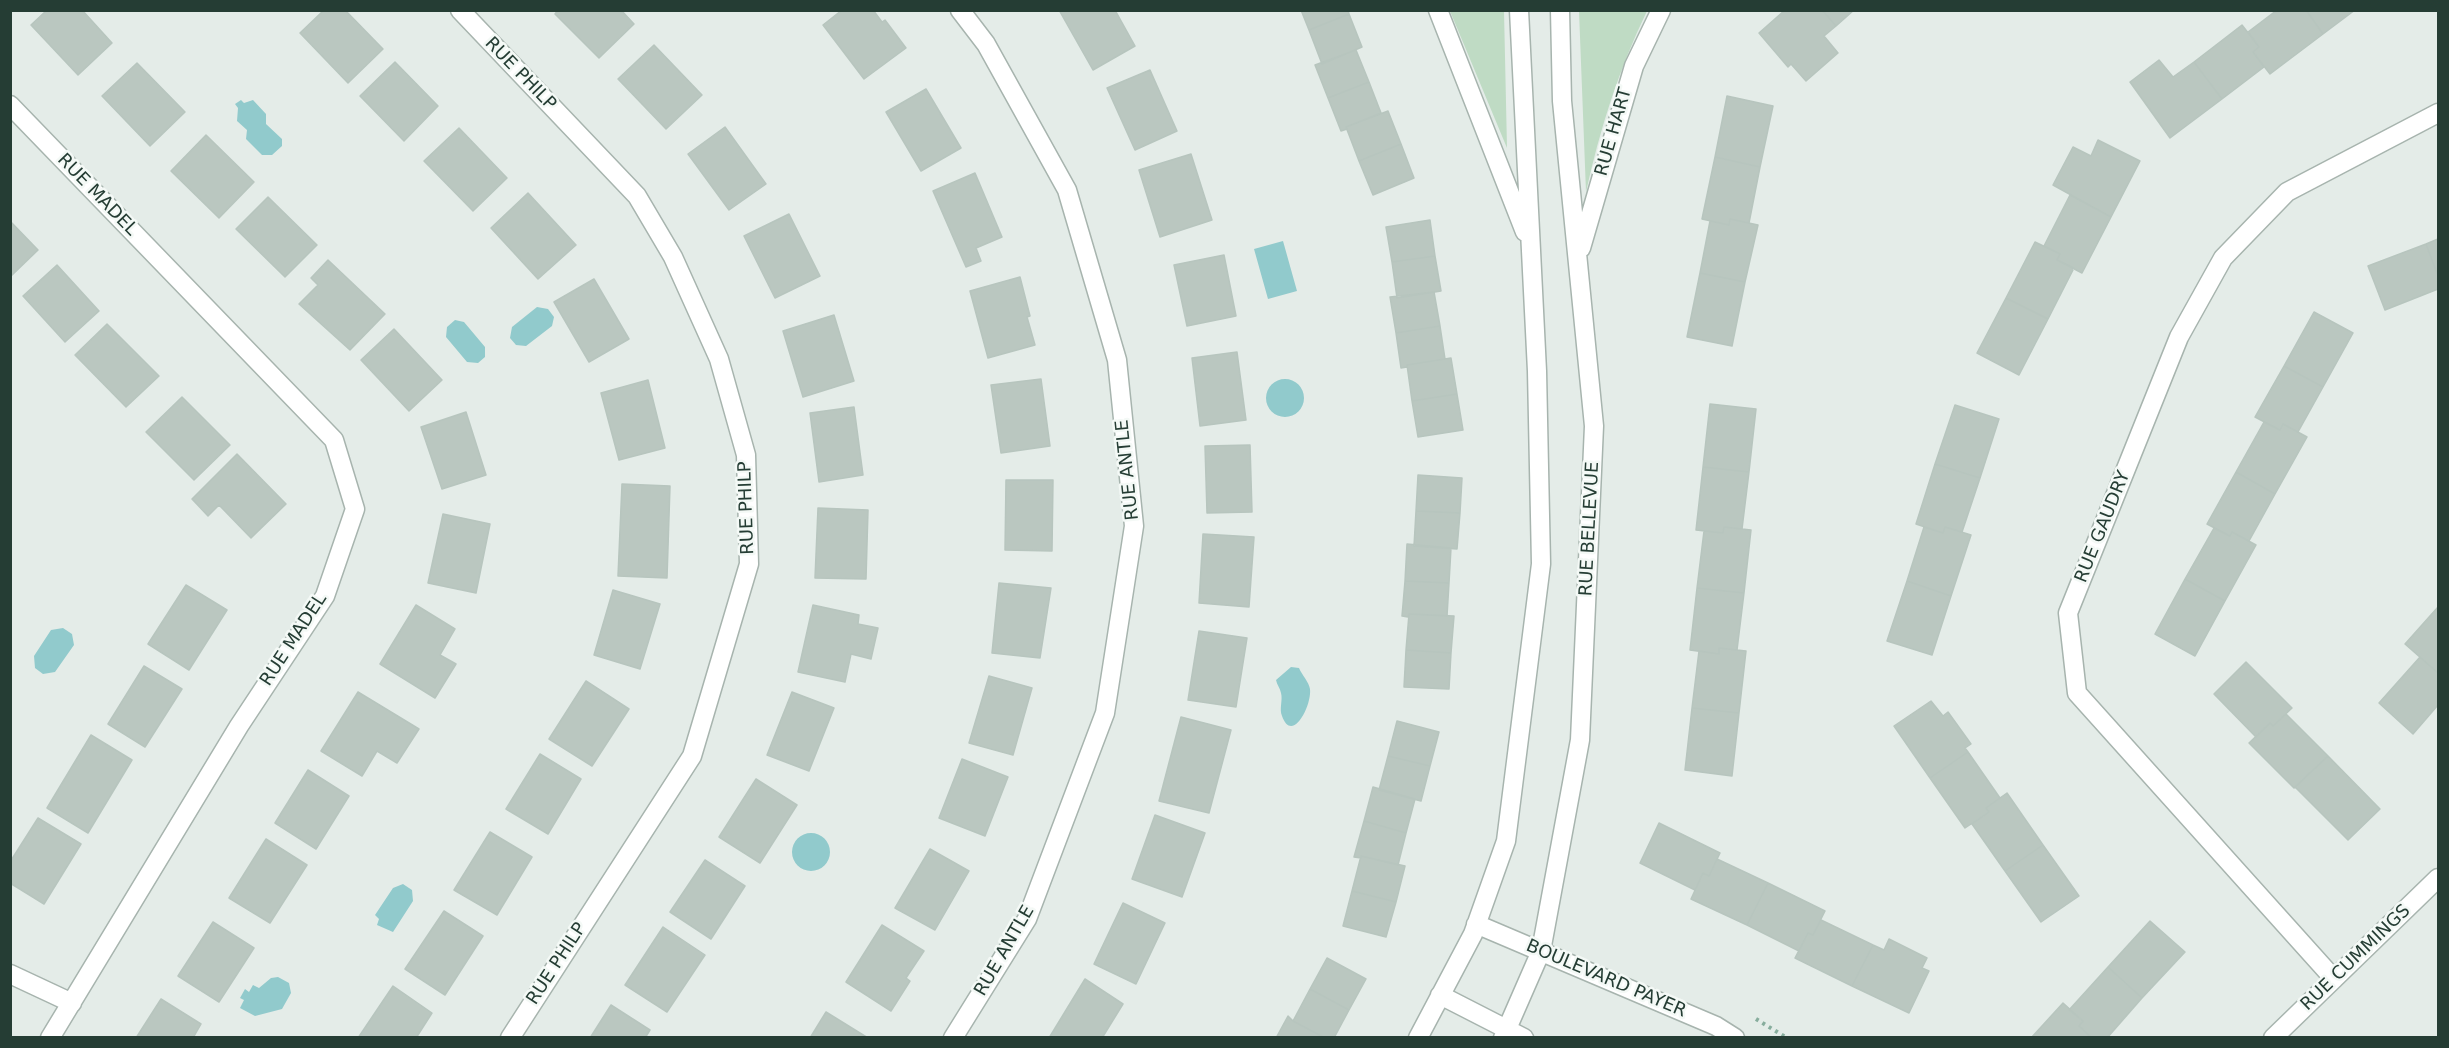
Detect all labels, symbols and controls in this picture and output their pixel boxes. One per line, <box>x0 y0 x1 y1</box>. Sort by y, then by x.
street label: RUE PHILP <box>480 33 560 115</box>
street label: RUE HART <box>1591 85 1637 179</box>
street label: RUE MADEL <box>52 149 142 241</box>
street label: RUE ANTLE <box>1112 419 1144 521</box>
street label: RUE PHILP <box>735 461 759 555</box>
street label: RUE BELLEVUE <box>1576 461 1604 597</box>
street label: RUE GAUDRY <box>2071 468 2135 586</box>
street label: RUE MADEL <box>256 590 332 690</box>
street label: RUE CUMMINGS <box>2297 900 2415 1016</box>
street label: RUE ANTLE <box>970 902 1040 1000</box>
street label: RUE PHILP <box>523 919 591 1009</box>
street label: BOULEVARD PAYER <box>1523 935 1689 1023</box>

